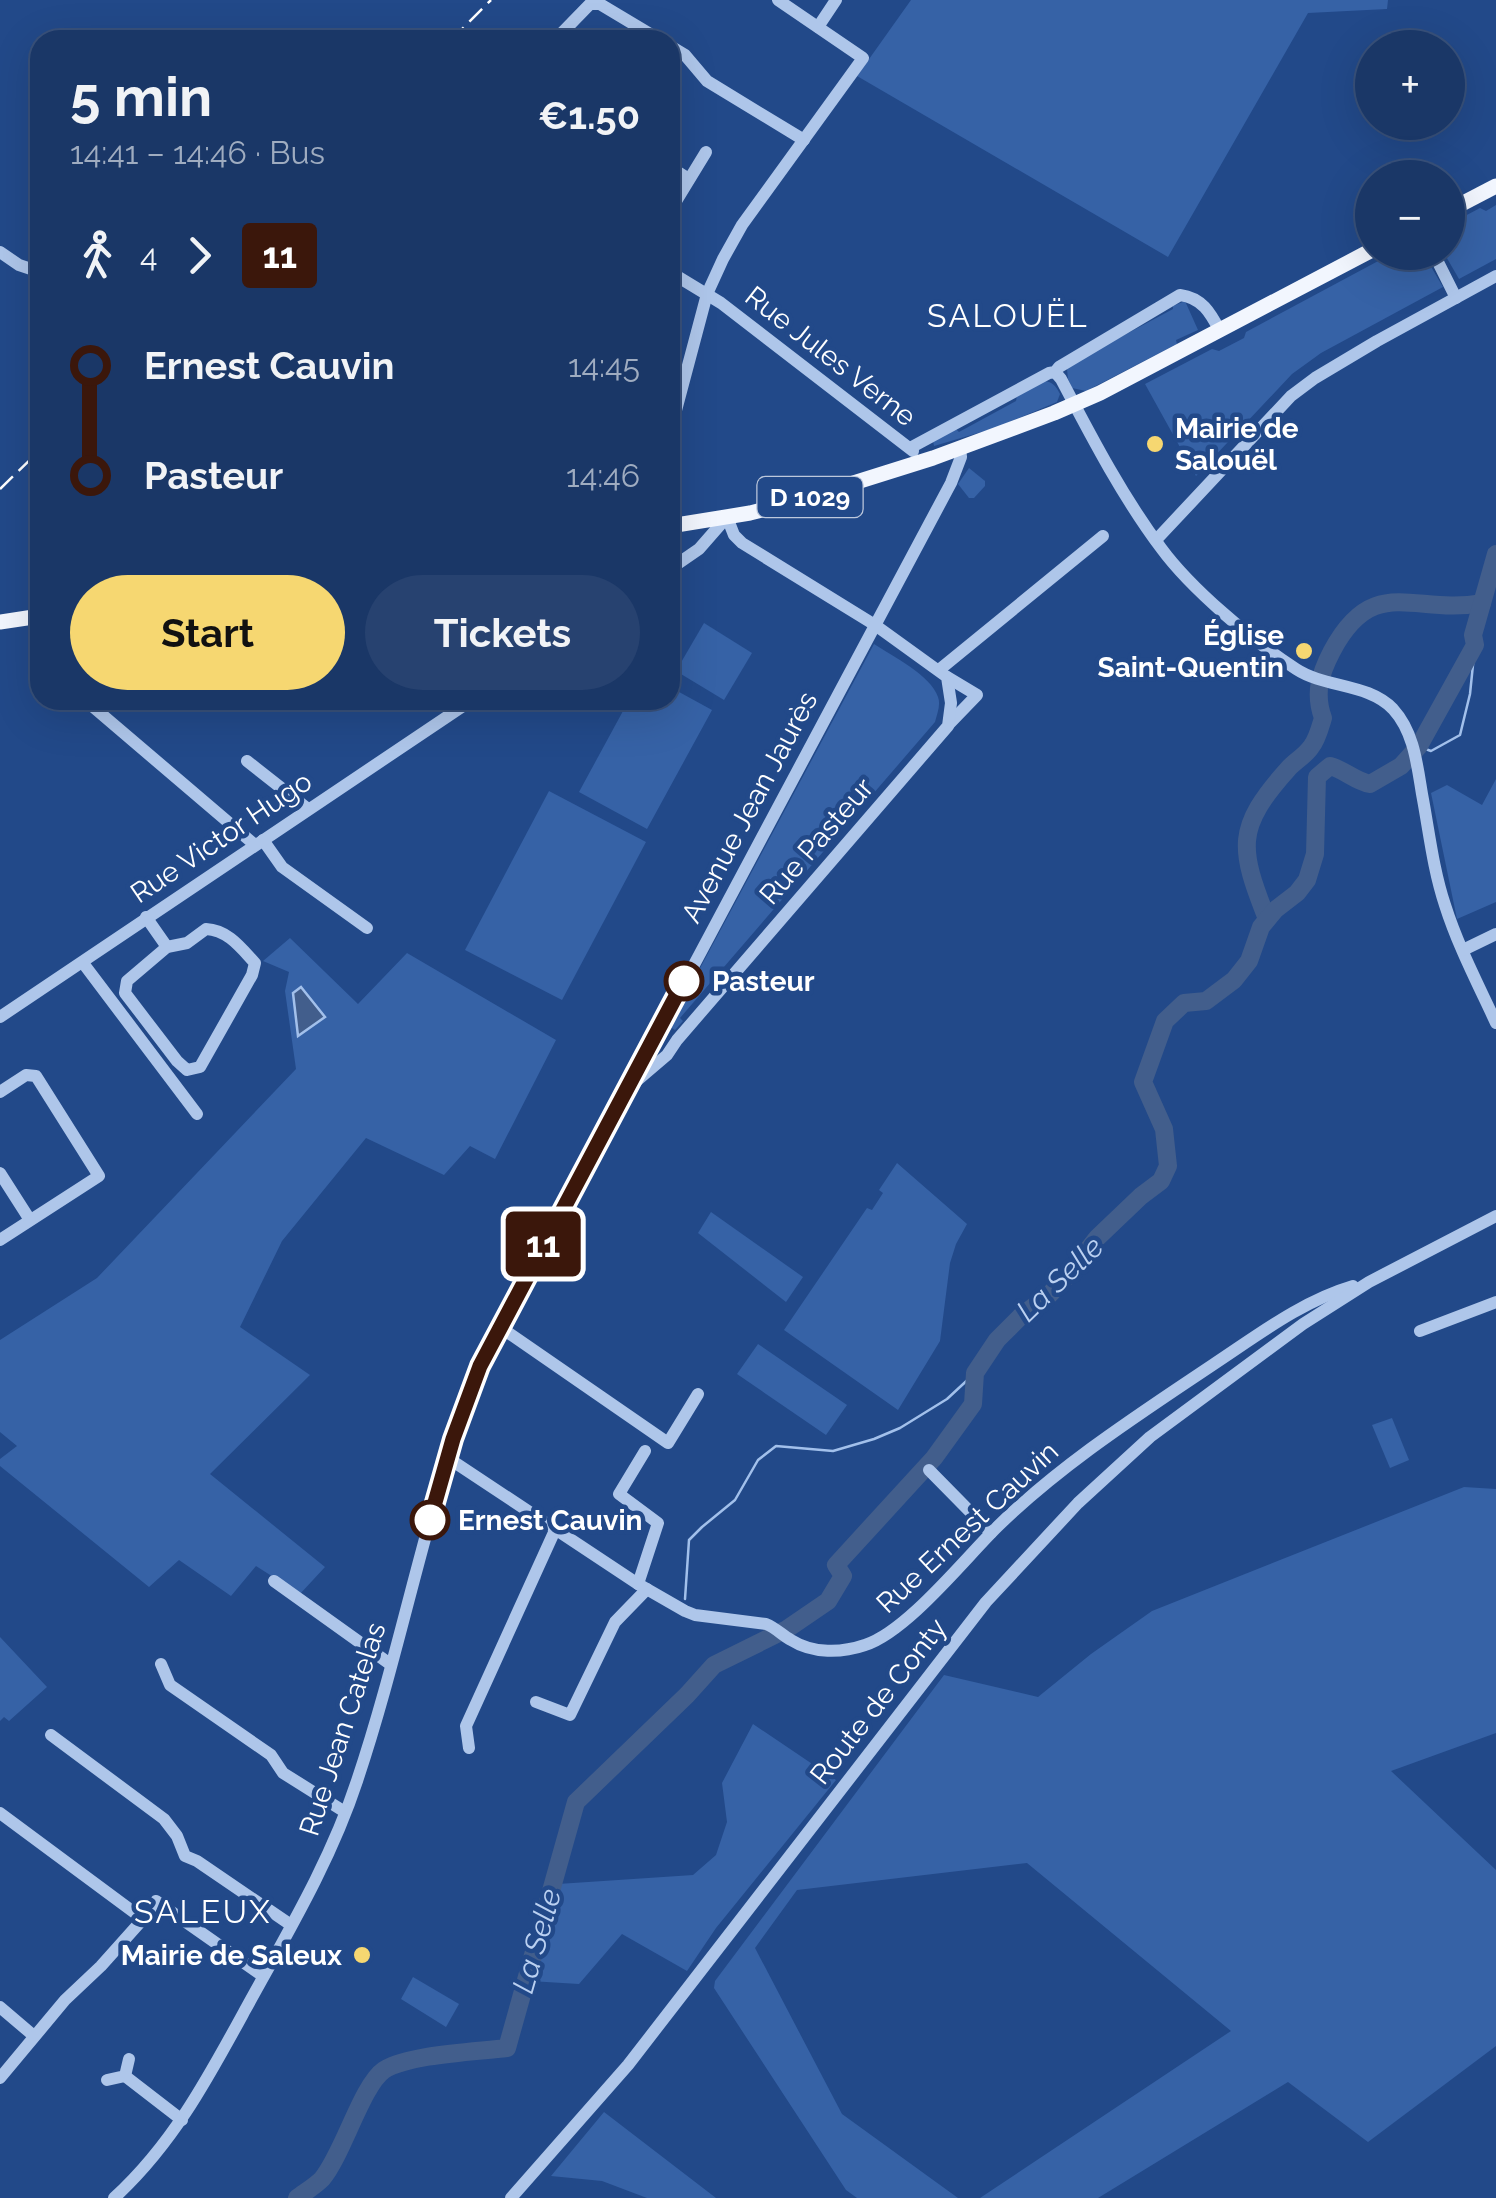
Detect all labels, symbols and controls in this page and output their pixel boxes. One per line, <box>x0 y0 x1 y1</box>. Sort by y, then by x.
map controls <box>1355 30 1465 270</box>
button: + <box>1355 30 1465 140</box>
text: 5 min <box>70 64 212 129</box>
text: €1.50 <box>538 93 640 138</box>
text: 14:41 – 14:46 · Bus <box>70 134 325 171</box>
button: − <box>1355 160 1465 270</box>
icon: walk <box>70 228 125 283</box>
icon: forward <box>172 228 227 283</box>
text: 11 <box>262 235 297 276</box>
text: 4 <box>140 237 157 274</box>
street label: Rue Jules Verne <box>739 280 923 433</box>
district label: SALOUËL <box>927 297 1089 334</box>
text: Ernest Cauvin <box>144 343 394 388</box>
text: 14:45 <box>568 347 640 384</box>
place label: Mairie de Salouël <box>1175 412 1299 477</box>
marker: Mairie de Salouël <box>1144 433 1166 455</box>
text: Pasteur <box>144 453 283 498</box>
text: 14:46 <box>566 457 640 494</box>
road number: D 1029 <box>758 477 862 517</box>
button: Start <box>70 575 345 690</box>
button: Tickets <box>365 575 640 690</box>
place label: Église Saint-Quentin <box>1098 619 1284 684</box>
marker: Église Saint-Quentin <box>1293 640 1315 662</box>
street label: Avenue Jean Jaurès <box>675 686 824 928</box>
street label: Rue Victor Hugo <box>125 765 318 910</box>
street label: Rue Pasteur <box>753 771 880 911</box>
marker: Pasteur <box>665 962 703 1000</box>
place label: Pasteur <box>712 965 815 998</box>
line badge: 11 <box>498 1212 588 1276</box>
text: 11 <box>526 1224 560 1265</box>
water label: La Selle <box>1009 1229 1110 1328</box>
street label: Rue Ernest Cauvin <box>870 1435 1065 1620</box>
marker: Ernest Cauvin <box>411 1501 449 1539</box>
place label: Ernest Cauvin <box>458 1504 643 1537</box>
street label: Route de Conty <box>803 1612 953 1791</box>
street label: Rue Jean Catelas <box>292 1618 393 1840</box>
water label: La Selle <box>505 1885 568 1997</box>
district label: SALEUX <box>134 1893 272 1930</box>
place label: Mairie de Saleux <box>121 1939 342 1972</box>
marker: Mairie de Saleux <box>351 1944 373 1966</box>

